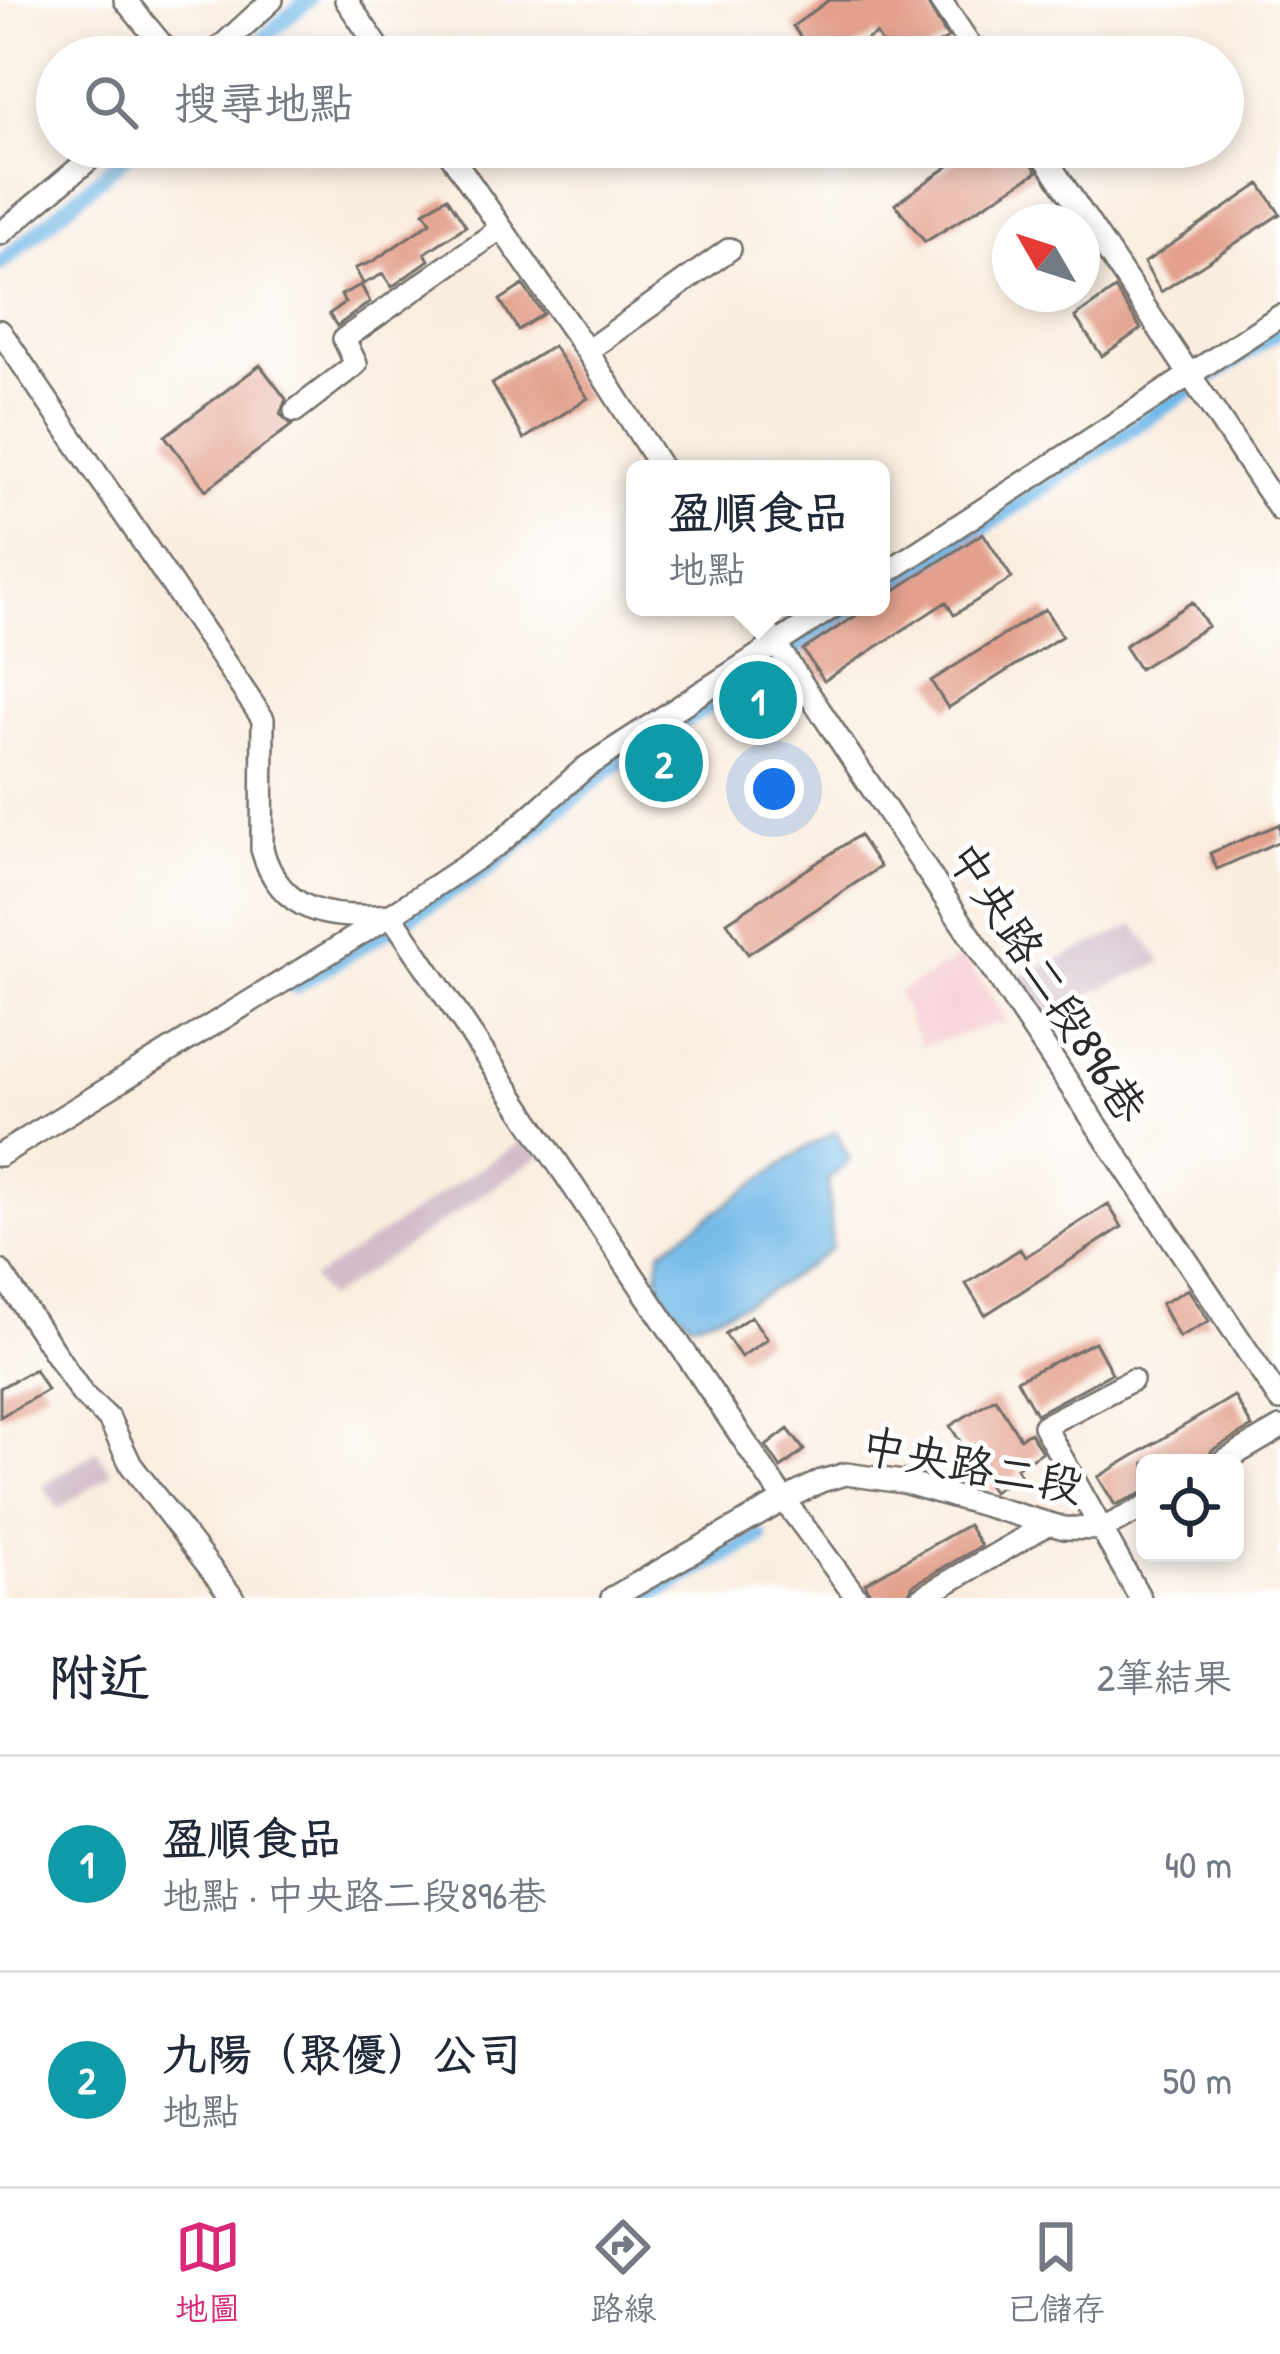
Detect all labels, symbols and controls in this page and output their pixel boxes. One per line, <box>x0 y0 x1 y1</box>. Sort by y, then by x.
search box <box>36 36 1244 168</box>
icon: search <box>78 69 144 135</box>
text: 搜尋地點 <box>174 72 354 133</box>
north arrow <box>992 204 1100 312</box>
popup <box>626 460 890 616</box>
text: 盈順食品 <box>668 481 848 542</box>
text: 地點 <box>668 542 746 595</box>
pin: 1 <box>719 655 797 745</box>
pin: 2 <box>625 718 703 808</box>
your location <box>744 759 804 819</box>
street label: 中央路二段896巷 <box>935 829 1162 1134</box>
street label: 中央路二段 <box>856 1413 1088 1516</box>
map controls <box>1136 1454 1244 1562</box>
button: locate <box>1136 1454 1244 1562</box>
text: 附近 <box>48 1642 150 1711</box>
text: 2筆結果 <box>1097 1650 1232 1703</box>
text: 盈順食品 <box>162 1807 342 1868</box>
text: 1 <box>80 1837 94 1890</box>
text: 40 m <box>1164 1837 1232 1890</box>
text: 地點 · 中央路二段896巷 <box>162 1868 547 1921</box>
text: 九陽（聚優）公司 <box>162 2023 522 2084</box>
text: 2 <box>78 2053 96 2106</box>
text: 50 m <box>1163 2053 1232 2106</box>
text: 地點 <box>162 2084 240 2137</box>
tab: 地圖 <box>175 2214 241 2330</box>
tab: 路線 <box>590 2214 656 2330</box>
tab: 已儲存 <box>1006 2214 1105 2330</box>

